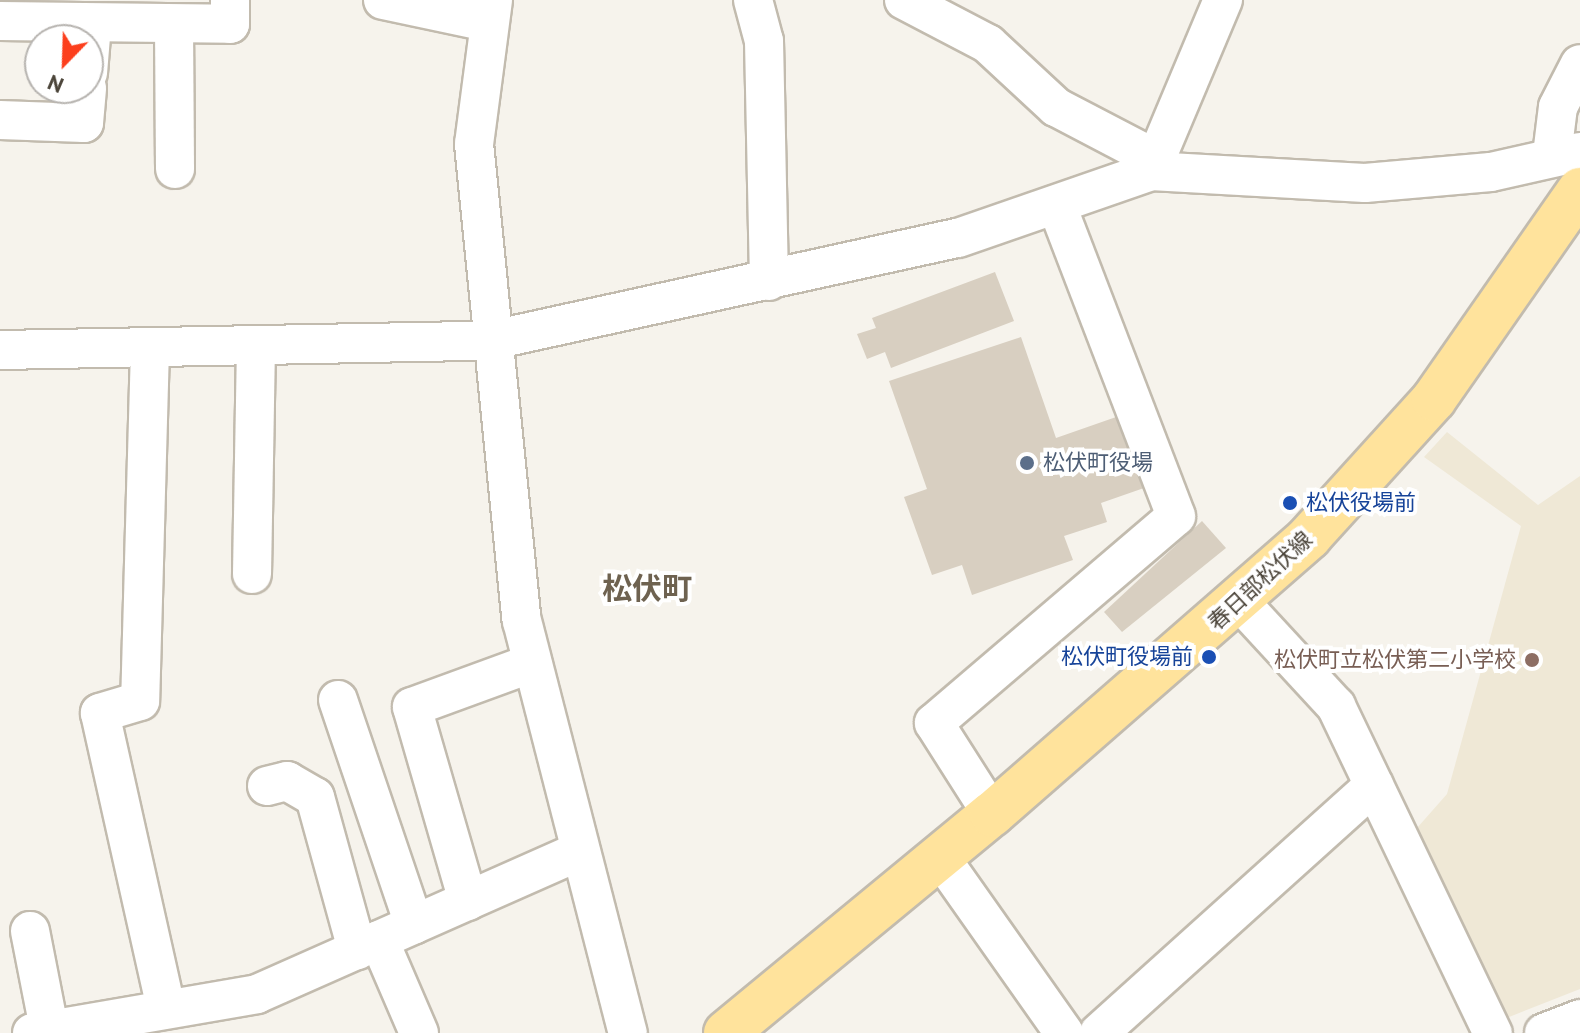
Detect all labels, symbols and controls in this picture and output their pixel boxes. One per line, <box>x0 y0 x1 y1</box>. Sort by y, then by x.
north arrow <box>24 24 104 104</box>
text: N <box>43 69 68 100</box>
place label: 松伏町役場 <box>1043 450 1153 476</box>
marker: 松伏町役場 <box>1018 454 1036 472</box>
place label: 松伏役場前 <box>1306 490 1416 516</box>
marker: 松伏役場前 <box>1281 494 1299 512</box>
street label: 春日部松伏線 <box>1203 526 1317 636</box>
district label: 松伏町 <box>602 570 692 606</box>
place label: 松伏町役場前 <box>1061 644 1193 670</box>
place label: 松伏町立松伏第二小学校 <box>1274 647 1516 673</box>
marker: 松伏町役場前 <box>1200 648 1218 666</box>
marker: 松伏町立松伏第二小学校 <box>1523 651 1541 669</box>

